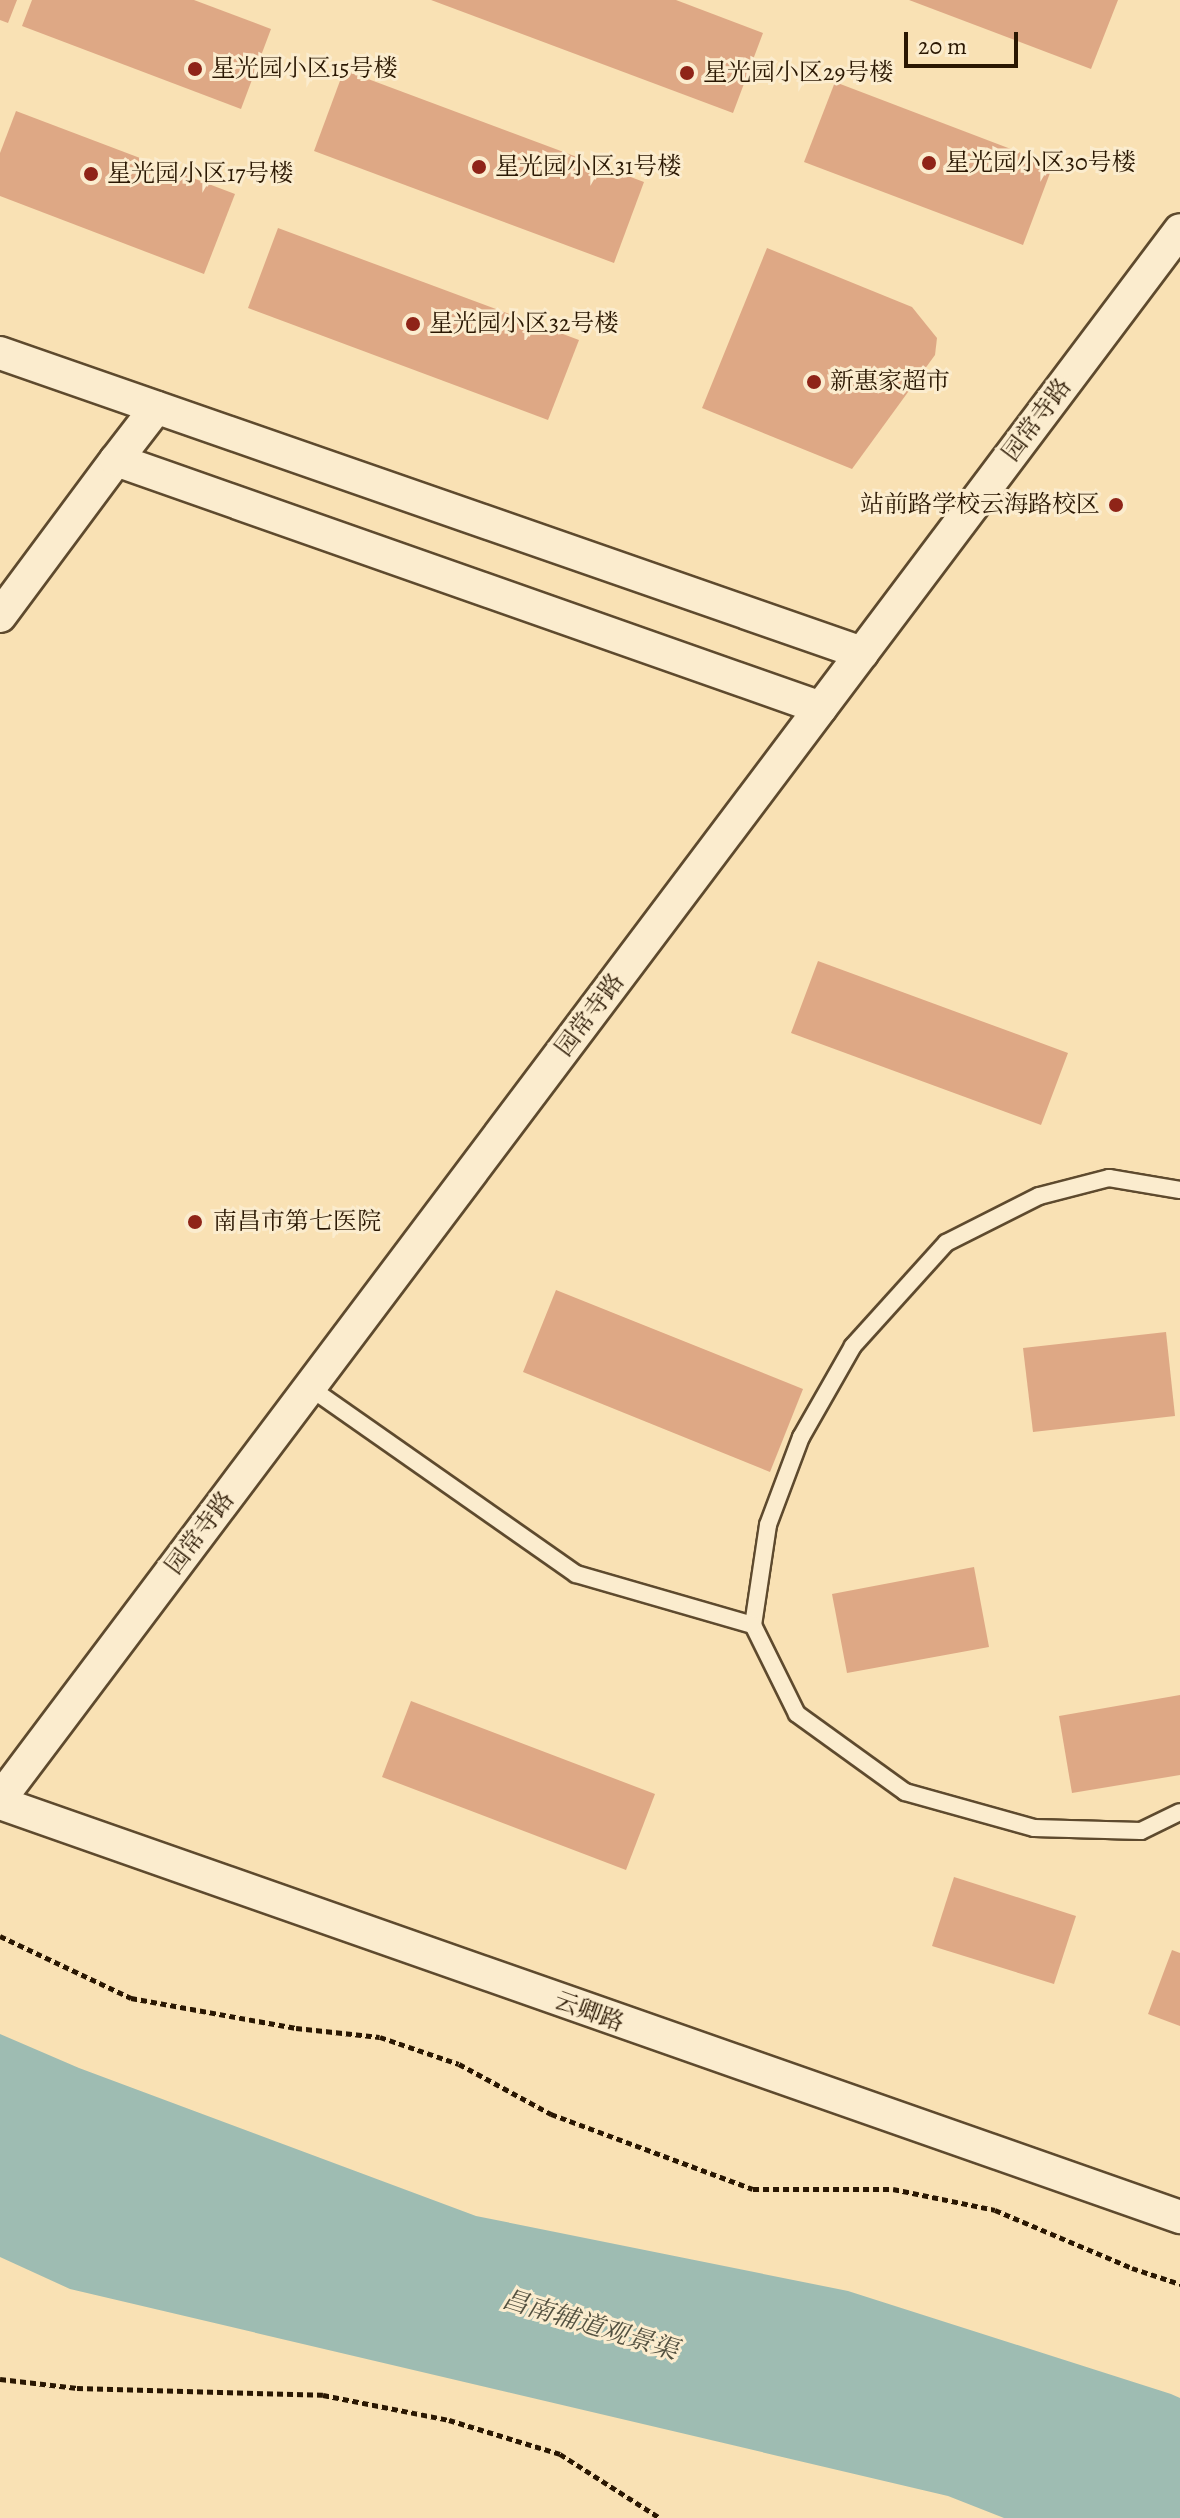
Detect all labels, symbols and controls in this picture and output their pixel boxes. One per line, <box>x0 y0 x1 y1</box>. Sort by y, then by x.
scale bar <box>908 16 1022 66</box>
text: 20 m <box>918 30 967 62</box>
place label: 星光园小区15号楼 <box>211 55 398 83</box>
place label: 星光园小区29号楼 <box>703 59 893 87</box>
marker: 星光园小区15号楼 <box>186 60 204 78</box>
marker: 星光园小区29号楼 <box>678 64 696 82</box>
place label: 星光园小区30号楼 <box>945 149 1136 177</box>
place label: 星光园小区31号楼 <box>495 153 681 181</box>
marker: 星光园小区30号楼 <box>920 154 938 172</box>
marker: 星光园小区31号楼 <box>470 158 488 176</box>
place label: 星光园小区17号楼 <box>107 160 293 188</box>
marker: 星光园小区17号楼 <box>82 165 100 183</box>
place label: 星光园小区32号楼 <box>429 310 618 338</box>
marker: 星光园小区32号楼 <box>404 315 422 333</box>
place label: 新惠家超市 <box>830 368 950 396</box>
marker: 新惠家超市 <box>805 373 823 391</box>
street label: 园常寺路 <box>997 373 1077 467</box>
place label: 站前路学校云海路校区 <box>860 491 1100 519</box>
marker: 站前路学校云海路校区 <box>1107 496 1125 514</box>
street label: 园常寺路 <box>550 968 630 1062</box>
place label: 南昌市第七医院 <box>213 1208 381 1236</box>
marker: 南昌市第七医院 <box>184 1211 206 1233</box>
street label: 园常寺路 <box>160 1486 240 1580</box>
street label: 云卿路 <box>550 1986 628 2038</box>
water label: 昌南辅道观景渠 <box>498 2283 682 2367</box>

